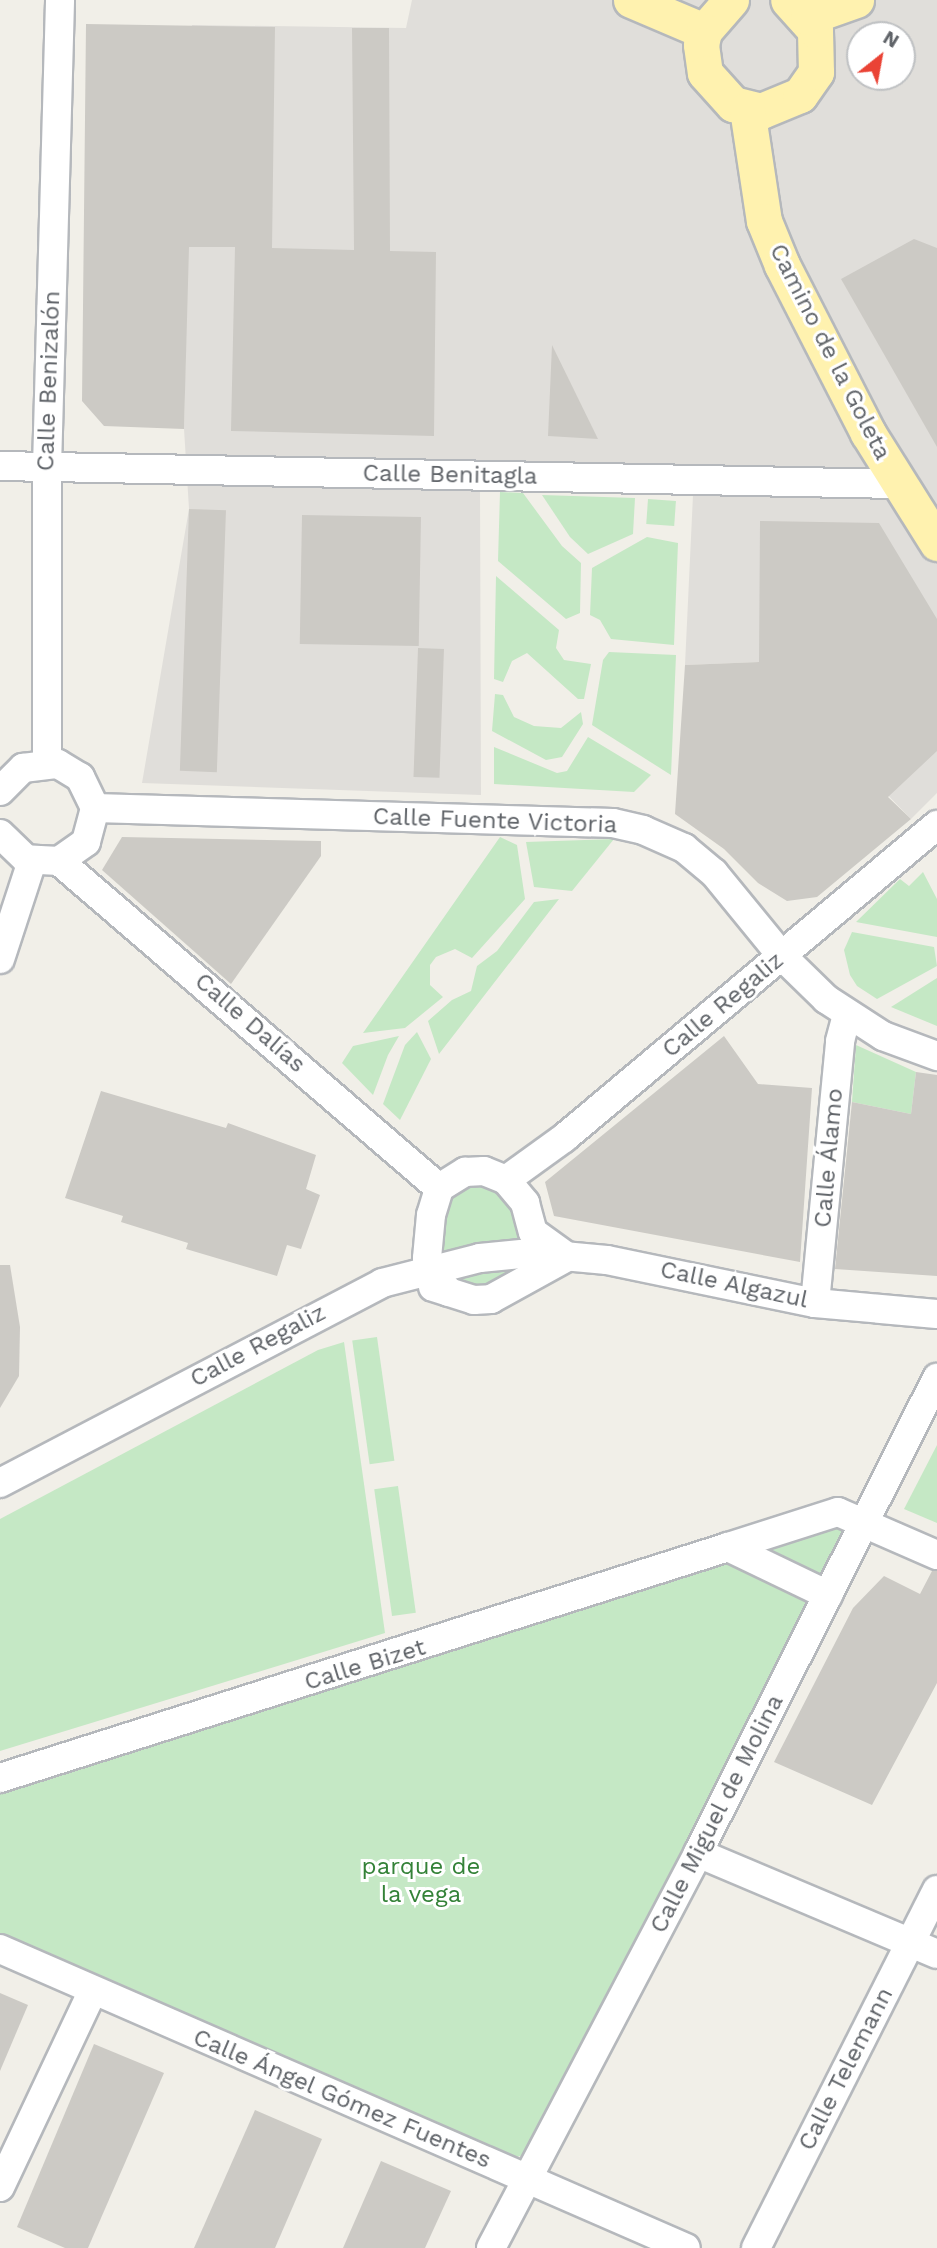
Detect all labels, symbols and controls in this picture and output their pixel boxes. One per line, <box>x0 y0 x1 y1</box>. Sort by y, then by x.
north arrow <box>846 21 916 91</box>
text: N <box>879 26 903 53</box>
street label: Camino de la Goleta <box>763 239 897 465</box>
street label: Calle Benizalón <box>31 290 67 472</box>
street label: Calle Benitagla <box>362 459 538 491</box>
street label: Calle Fuente Victoria <box>372 802 618 840</box>
street label: Calle Regaliz <box>657 946 789 1064</box>
street label: Calle Dalías <box>189 967 311 1079</box>
street label: Calle Álamo <box>809 1087 849 1229</box>
street label: Calle Algazul <box>657 1255 811 1315</box>
street label: Calle Regaliz <box>185 1298 331 1394</box>
street label: Calle Bizet <box>301 1633 429 1697</box>
street label: Calle Miguel de Molina <box>644 1690 790 1938</box>
park label: parque de la vega <box>362 1853 480 1909</box>
street label: Calle Telemann <box>792 1982 900 2156</box>
street label: Calle Ángel Gómez Fuentes <box>188 2023 496 2175</box>

